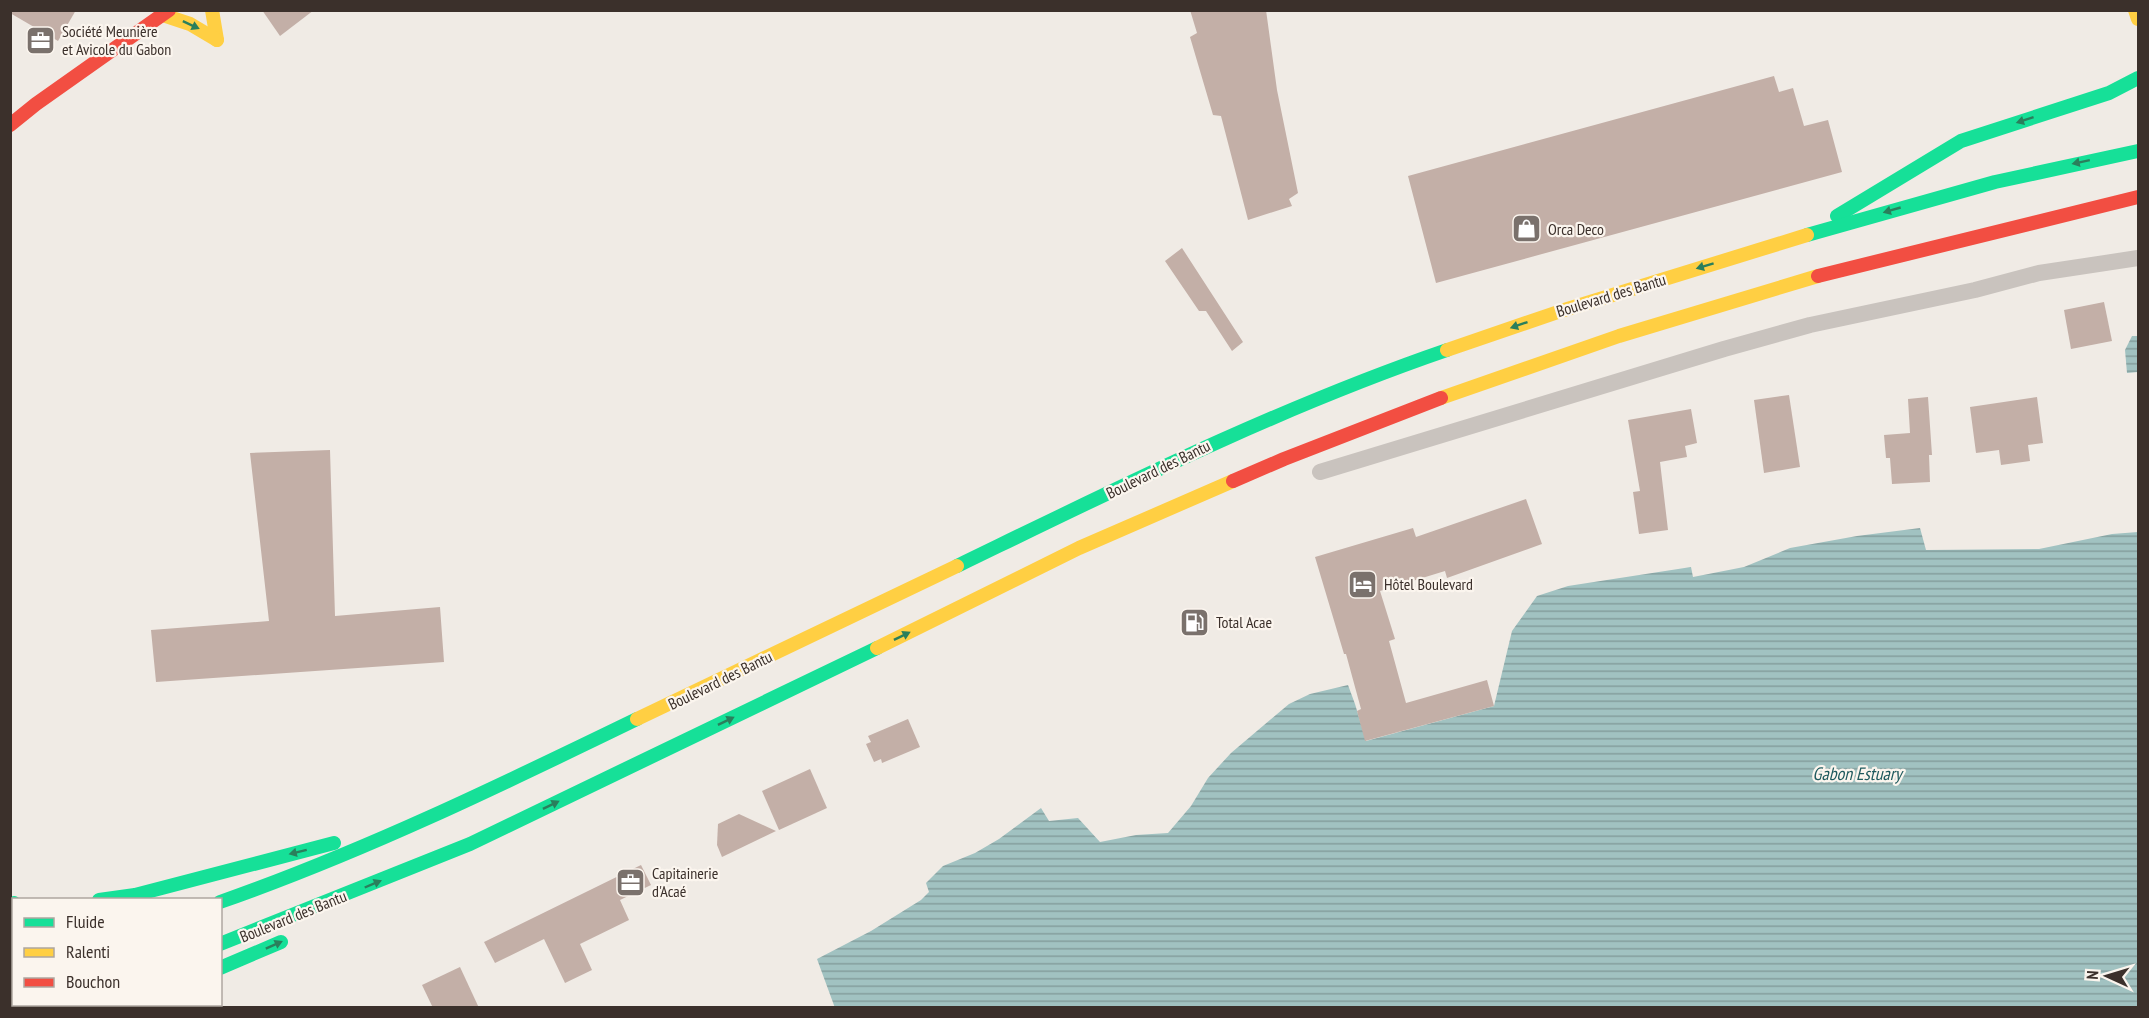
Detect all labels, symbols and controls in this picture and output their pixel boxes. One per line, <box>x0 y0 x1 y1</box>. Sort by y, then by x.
one-way arrow <box>183 20 201 30</box>
place label: Société Meunière et Avicole du Gabon <box>62 21 171 59</box>
office icon: Société Meunière et Avicole du Gabon <box>25 24 57 56</box>
one-way arrow <box>2016 116 2034 126</box>
one-way arrow <box>2072 158 2090 168</box>
one-way arrow <box>1883 206 1901 216</box>
shop icon: Orca Deco <box>1511 213 1543 245</box>
place label: Orca Deco <box>1548 219 1604 239</box>
one-way arrow <box>1696 262 1714 271</box>
street label: Boulevard des Bantu <box>1554 269 1668 321</box>
one-way arrow <box>1510 321 1528 330</box>
street label: Boulevard des Bantu <box>1103 435 1213 503</box>
hotel icon: Hôtel Boulevard <box>1347 568 1379 600</box>
place label: Hôtel Boulevard <box>1384 574 1473 594</box>
fuel station icon: Total Acae <box>1179 606 1211 638</box>
place label: Total Acae <box>1216 612 1272 632</box>
one-way arrow <box>894 631 911 641</box>
street label: Boulevard des Bantu <box>665 646 775 714</box>
one-way arrow <box>718 716 735 725</box>
water label: Gabon Estuary <box>1813 762 1904 785</box>
one-way arrow <box>542 801 559 810</box>
one-way arrow <box>289 847 307 857</box>
place label: Capitainerie d'Acaé <box>652 863 718 901</box>
office icon: Capitainerie d'Acaé <box>615 866 647 898</box>
one-way arrow <box>364 879 382 889</box>
street label: Boulevard des Bantu <box>237 885 349 947</box>
legend <box>12 898 222 1006</box>
text: Fluide <box>66 910 105 933</box>
text: Ralenti <box>66 940 110 963</box>
one-way arrow <box>266 940 283 949</box>
north arrow <box>2077 946 2137 1006</box>
text: Bouchon <box>66 970 120 993</box>
text: N <box>2082 970 2102 980</box>

